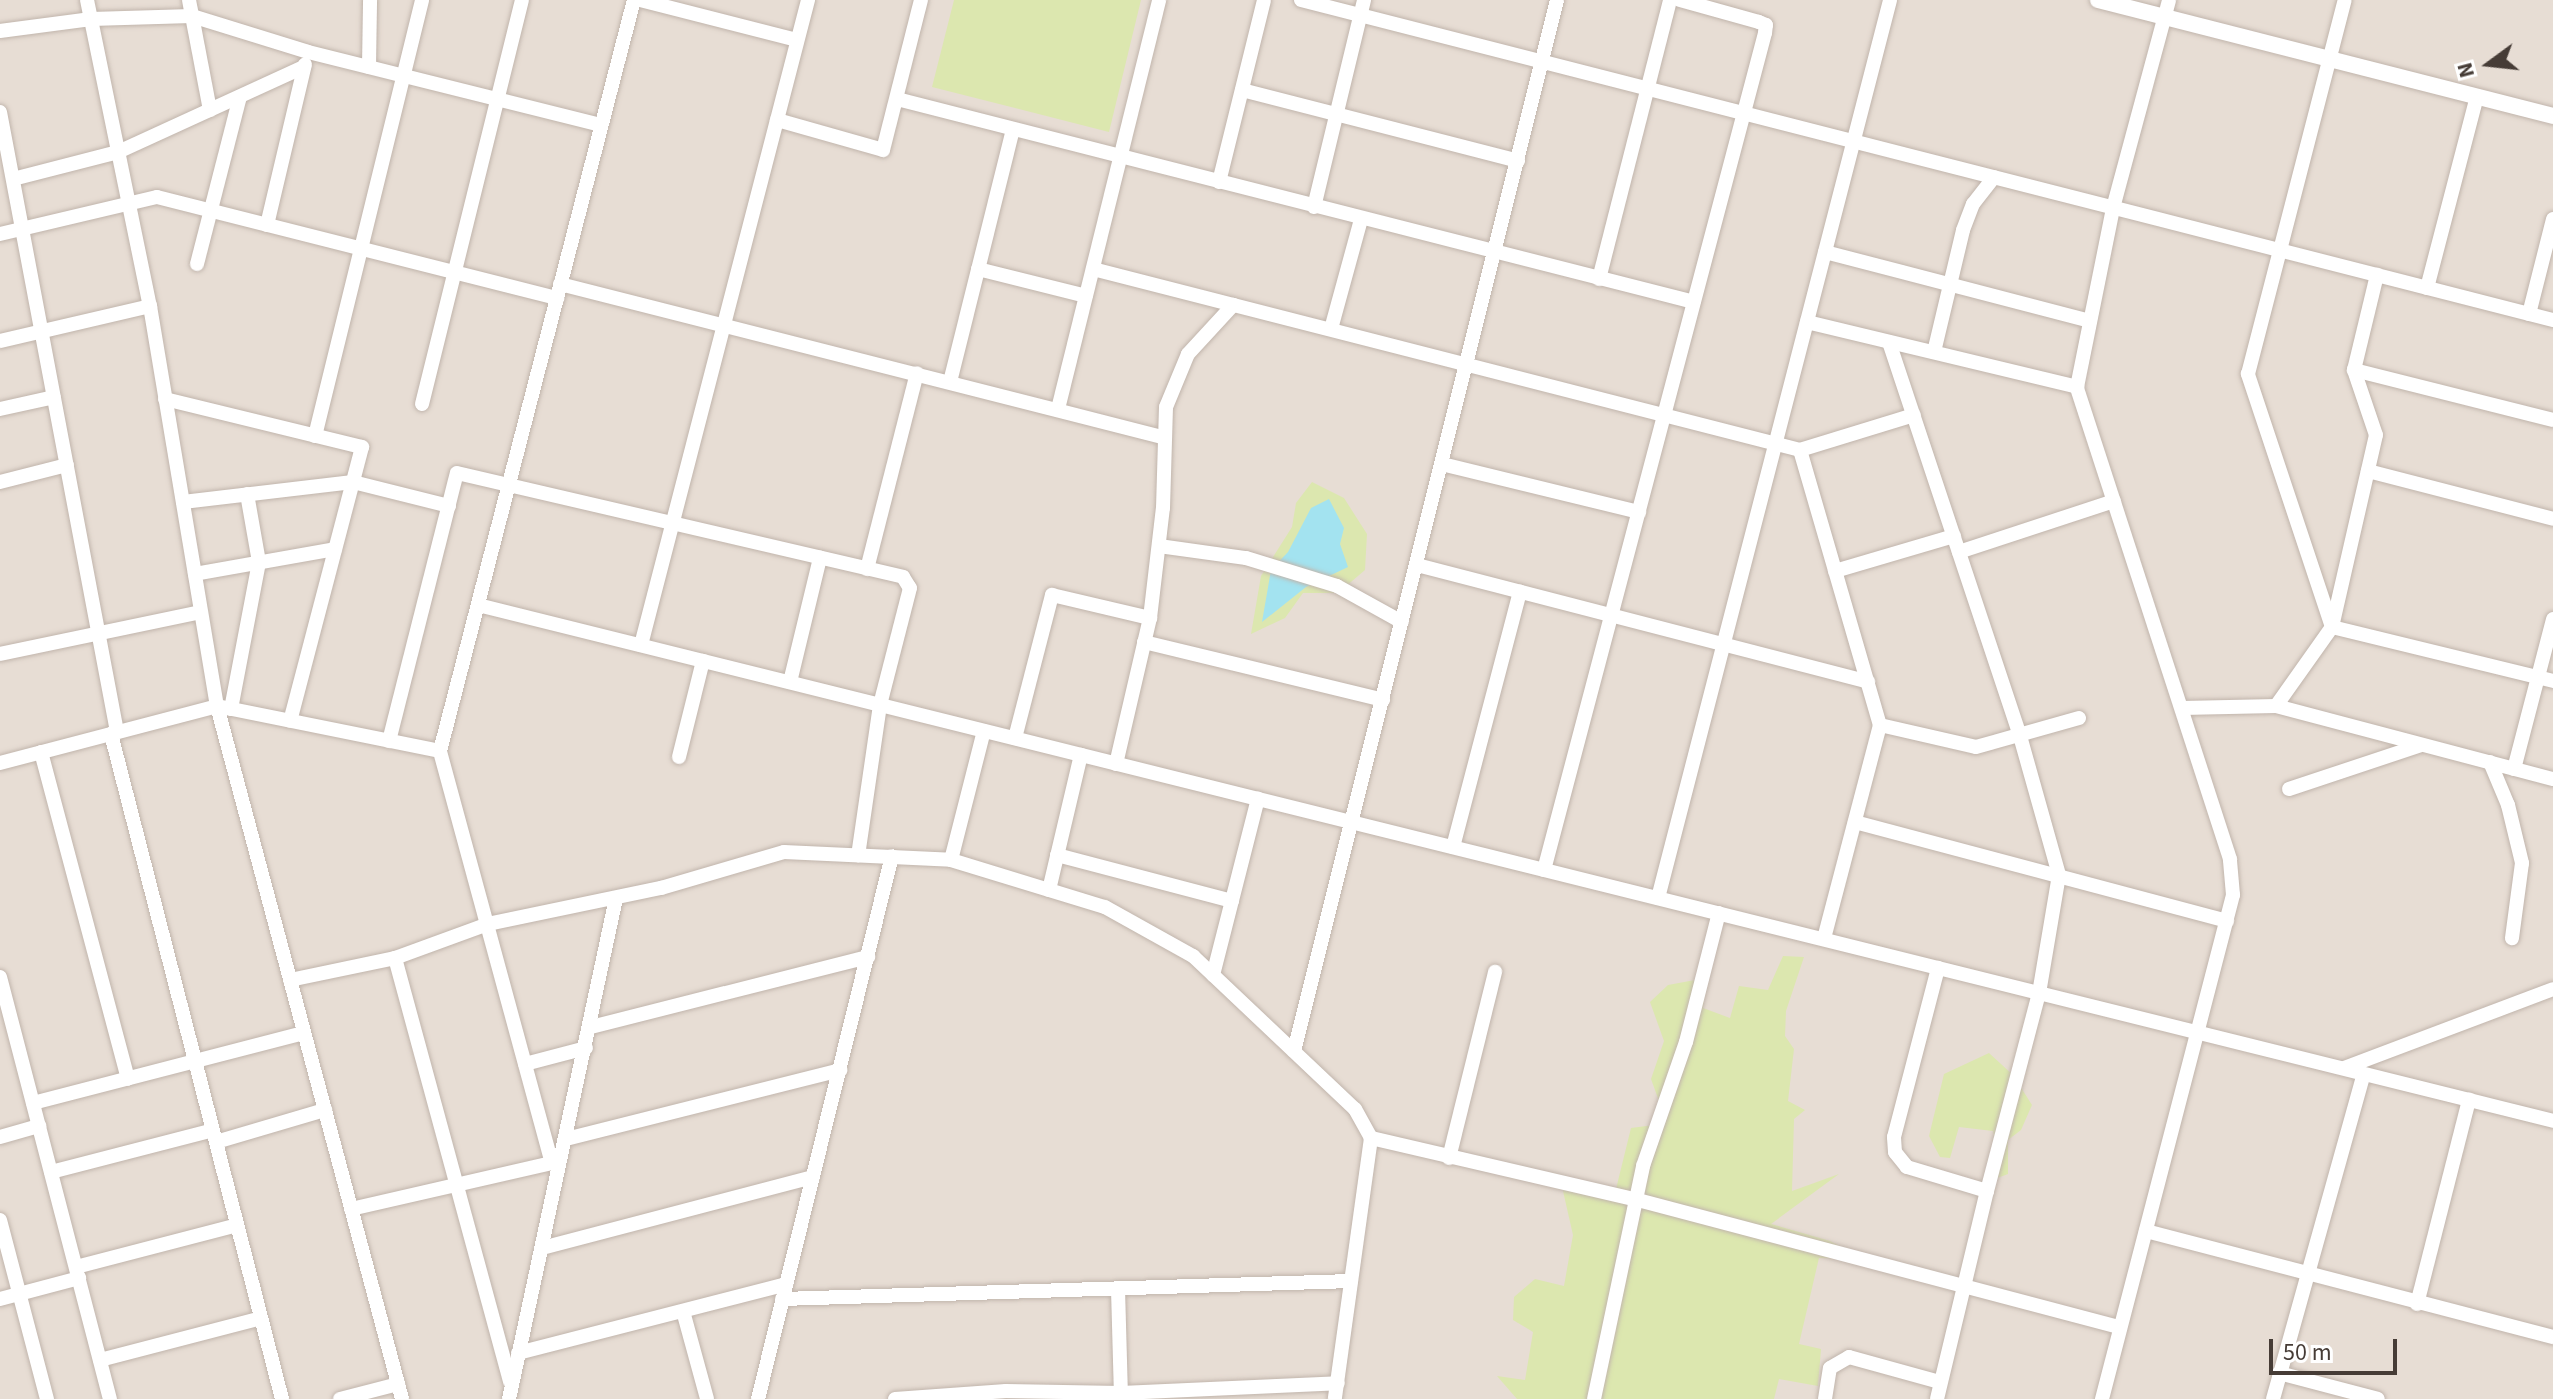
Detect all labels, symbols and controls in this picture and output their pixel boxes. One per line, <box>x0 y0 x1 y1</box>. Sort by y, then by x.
north arrow <box>2449 24 2529 104</box>
text: N <box>2448 59 2483 81</box>
scale bar <box>2273 1323 2401 1373</box>
text: 50 m <box>2283 1335 2332 1370</box>

